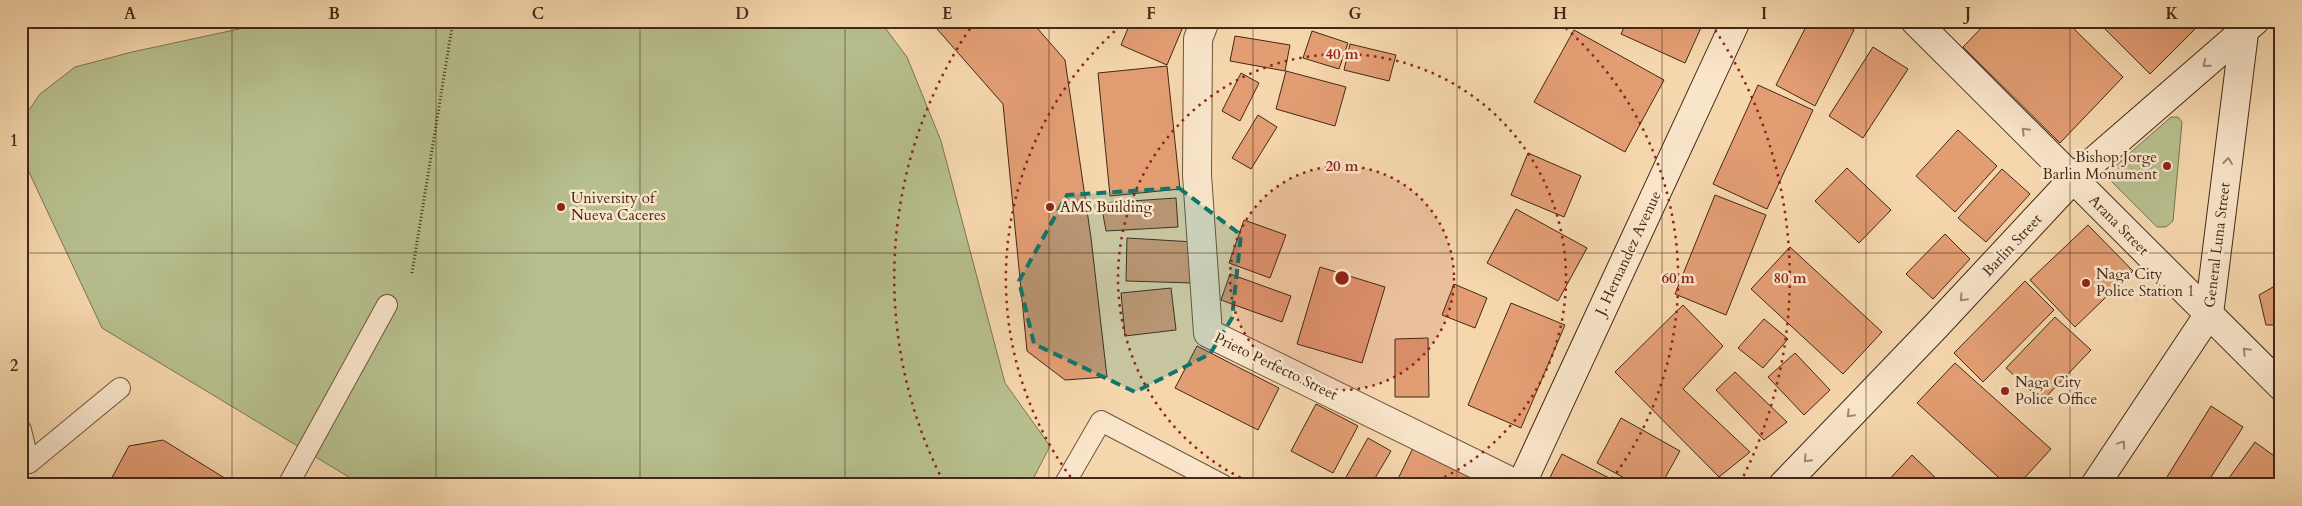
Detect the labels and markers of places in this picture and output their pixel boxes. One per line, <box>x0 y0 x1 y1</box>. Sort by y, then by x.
place label: Bishop Jorge Barlin Monument <box>2043 147 2157 184</box>
marker: Bishop Jorge Barlin Monument <box>2161 160 2173 172</box>
place label: University of Nueva Caceres <box>571 188 666 225</box>
place label: AMS Building <box>1060 197 1153 217</box>
marker: University of Nueva Caceres <box>555 201 567 213</box>
marker: AMS Building <box>1044 201 1056 213</box>
place label: Naga City Police Station 1 <box>2096 264 2195 301</box>
centre of rings <box>1333 269 1351 287</box>
marker: Naga City Police Station 1 <box>2080 277 2092 289</box>
place label: Naga City Police Office <box>2015 372 2097 409</box>
marker: Naga City Police Office <box>1999 385 2011 397</box>

